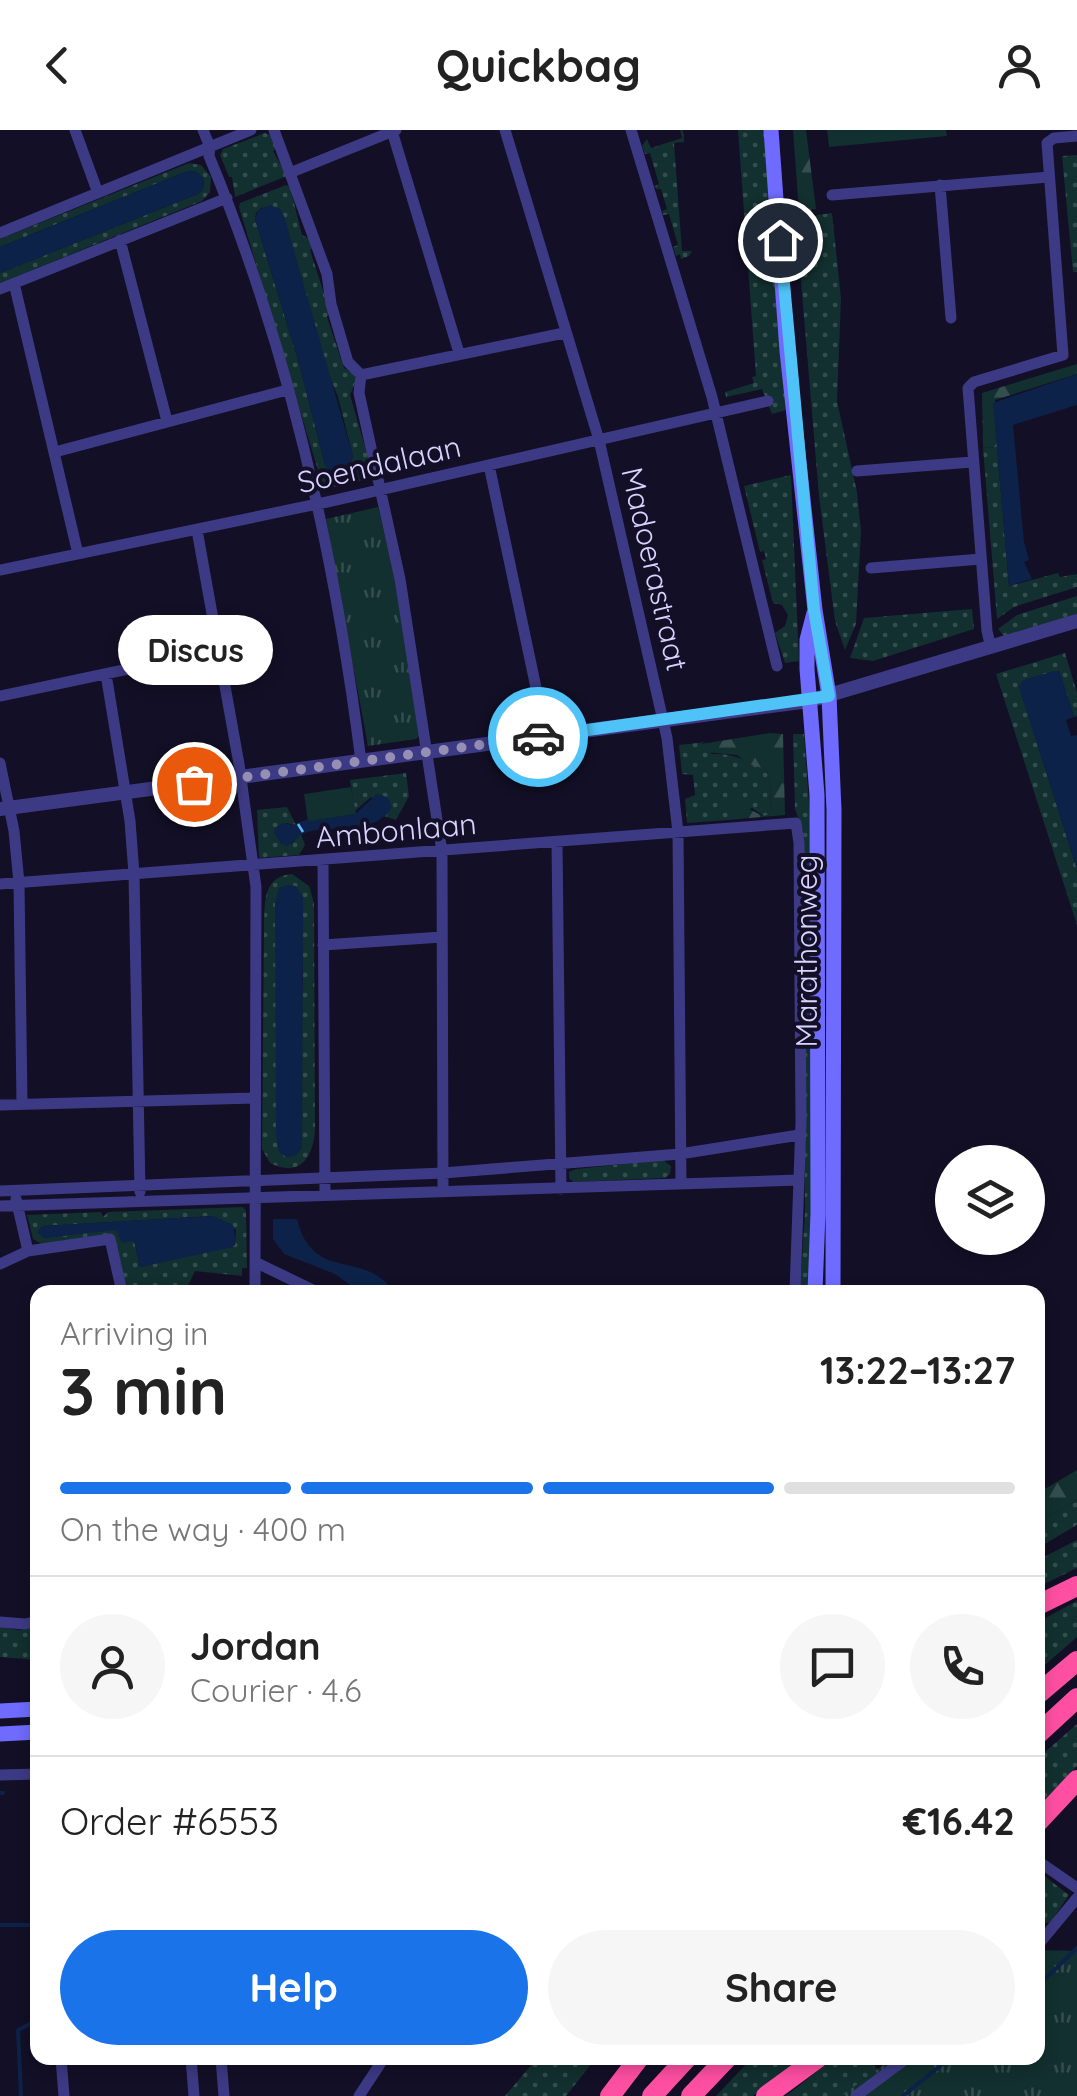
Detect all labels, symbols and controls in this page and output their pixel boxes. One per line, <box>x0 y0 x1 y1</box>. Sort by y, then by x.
text: Quickbag <box>436 37 641 93</box>
icon: back <box>30 38 85 93</box>
icon: person <box>992 38 1047 93</box>
pin <box>738 198 823 283</box>
icon: home <box>753 213 808 268</box>
street label: Soendalaan <box>294 427 464 501</box>
street label: Madoerastraat <box>613 463 697 675</box>
callout: Discus <box>116 614 272 684</box>
text: Discus <box>147 630 244 670</box>
courier <box>488 687 588 787</box>
icon: car <box>511 710 566 765</box>
pin <box>152 742 237 827</box>
icon: bag <box>167 757 222 812</box>
street label: Ambonlaan <box>314 804 478 856</box>
street label: Marathonweg <box>787 854 825 1048</box>
map controls <box>935 1145 1045 1255</box>
button: layers <box>935 1145 1045 1255</box>
text: Arriving in <box>60 1313 209 1353</box>
text: 13:22–13:27 <box>820 1346 1015 1394</box>
text: 3 min <box>60 1350 227 1431</box>
text: On the way · 400 m <box>60 1509 346 1549</box>
button: person <box>60 1614 165 1719</box>
button: chat <box>780 1614 885 1719</box>
button: phone <box>910 1614 1015 1719</box>
text: Jordan <box>190 1622 321 1670</box>
text: Courier · 4.6 <box>190 1670 362 1710</box>
text: Order #6553 <box>60 1797 279 1845</box>
text: €16.42 <box>903 1797 1015 1845</box>
button: Help <box>60 1930 528 2045</box>
button: Share <box>548 1930 1015 2045</box>

